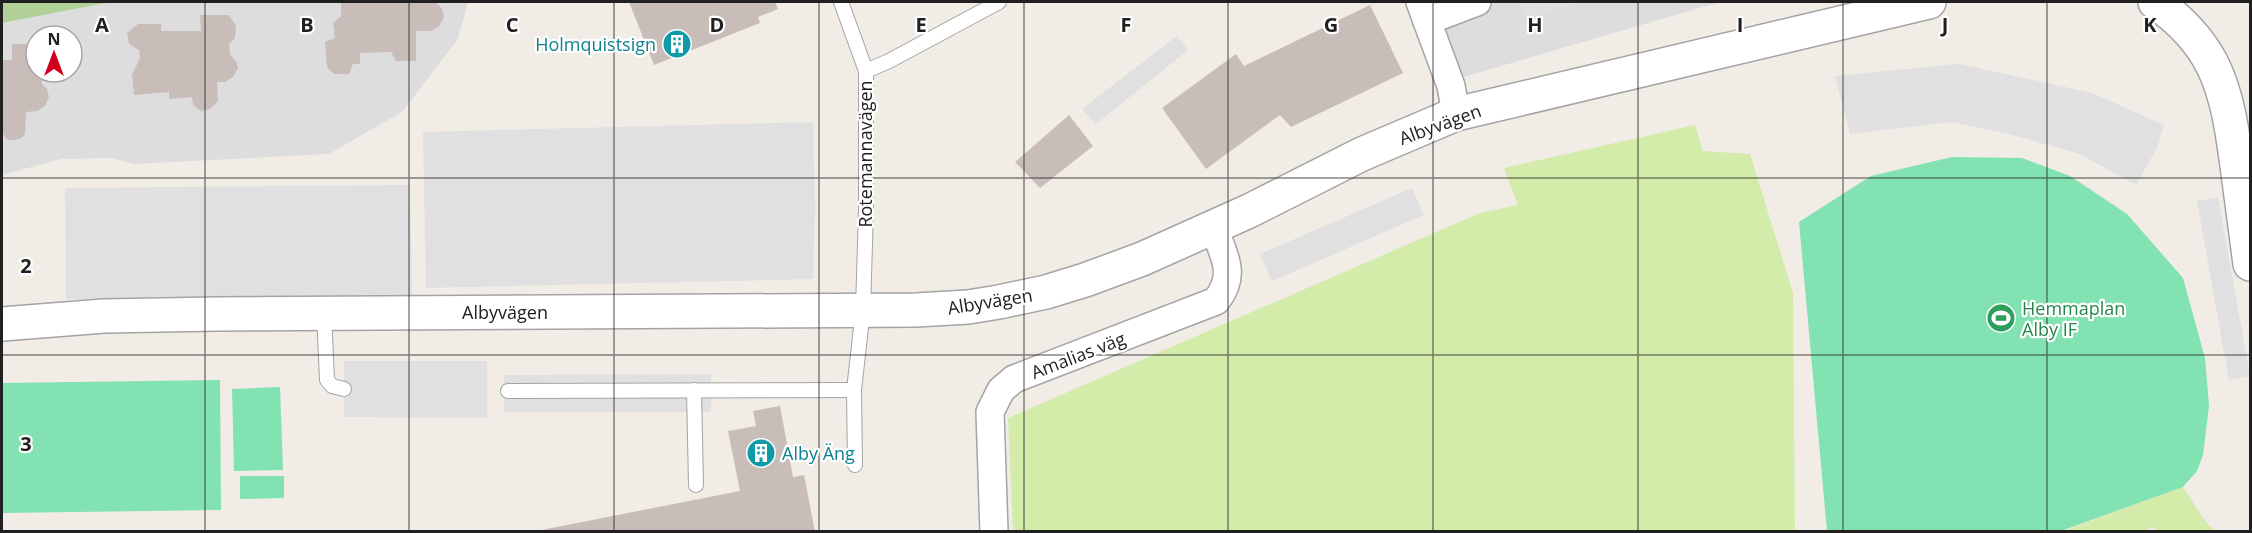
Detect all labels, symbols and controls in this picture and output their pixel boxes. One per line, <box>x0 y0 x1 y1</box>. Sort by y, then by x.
text: A <box>95 11 109 38</box>
text: B <box>300 11 314 38</box>
text: C <box>506 11 519 38</box>
text: D <box>710 11 724 38</box>
text: E <box>915 11 927 38</box>
text: F <box>1121 11 1131 38</box>
text: G <box>1324 11 1338 38</box>
text: H <box>1527 11 1543 38</box>
text: I <box>1737 11 1743 38</box>
text: J <box>1940 11 1948 38</box>
text: K <box>2143 11 2157 38</box>
north arrow <box>24 24 84 84</box>
text: N <box>47 28 61 50</box>
building icon: Holmquistsign <box>661 28 693 60</box>
place label: Holmquistsign <box>535 32 656 56</box>
street label: Rotemannavägen <box>853 80 877 228</box>
street label: Albyvägen <box>1396 98 1484 150</box>
text: 2 <box>20 252 32 279</box>
street label: Albyvägen <box>946 282 1034 320</box>
place label: Hemmaplan Alby IF <box>2022 296 2125 341</box>
street label: Albyvägen <box>462 300 548 324</box>
sports icon: Hemmaplan Alby IF <box>1985 302 2017 334</box>
street label: Amalias väg <box>1027 326 1129 384</box>
text: 3 <box>20 430 32 457</box>
building icon: Alby Äng <box>745 437 777 469</box>
place label: Alby Äng <box>782 441 855 465</box>

